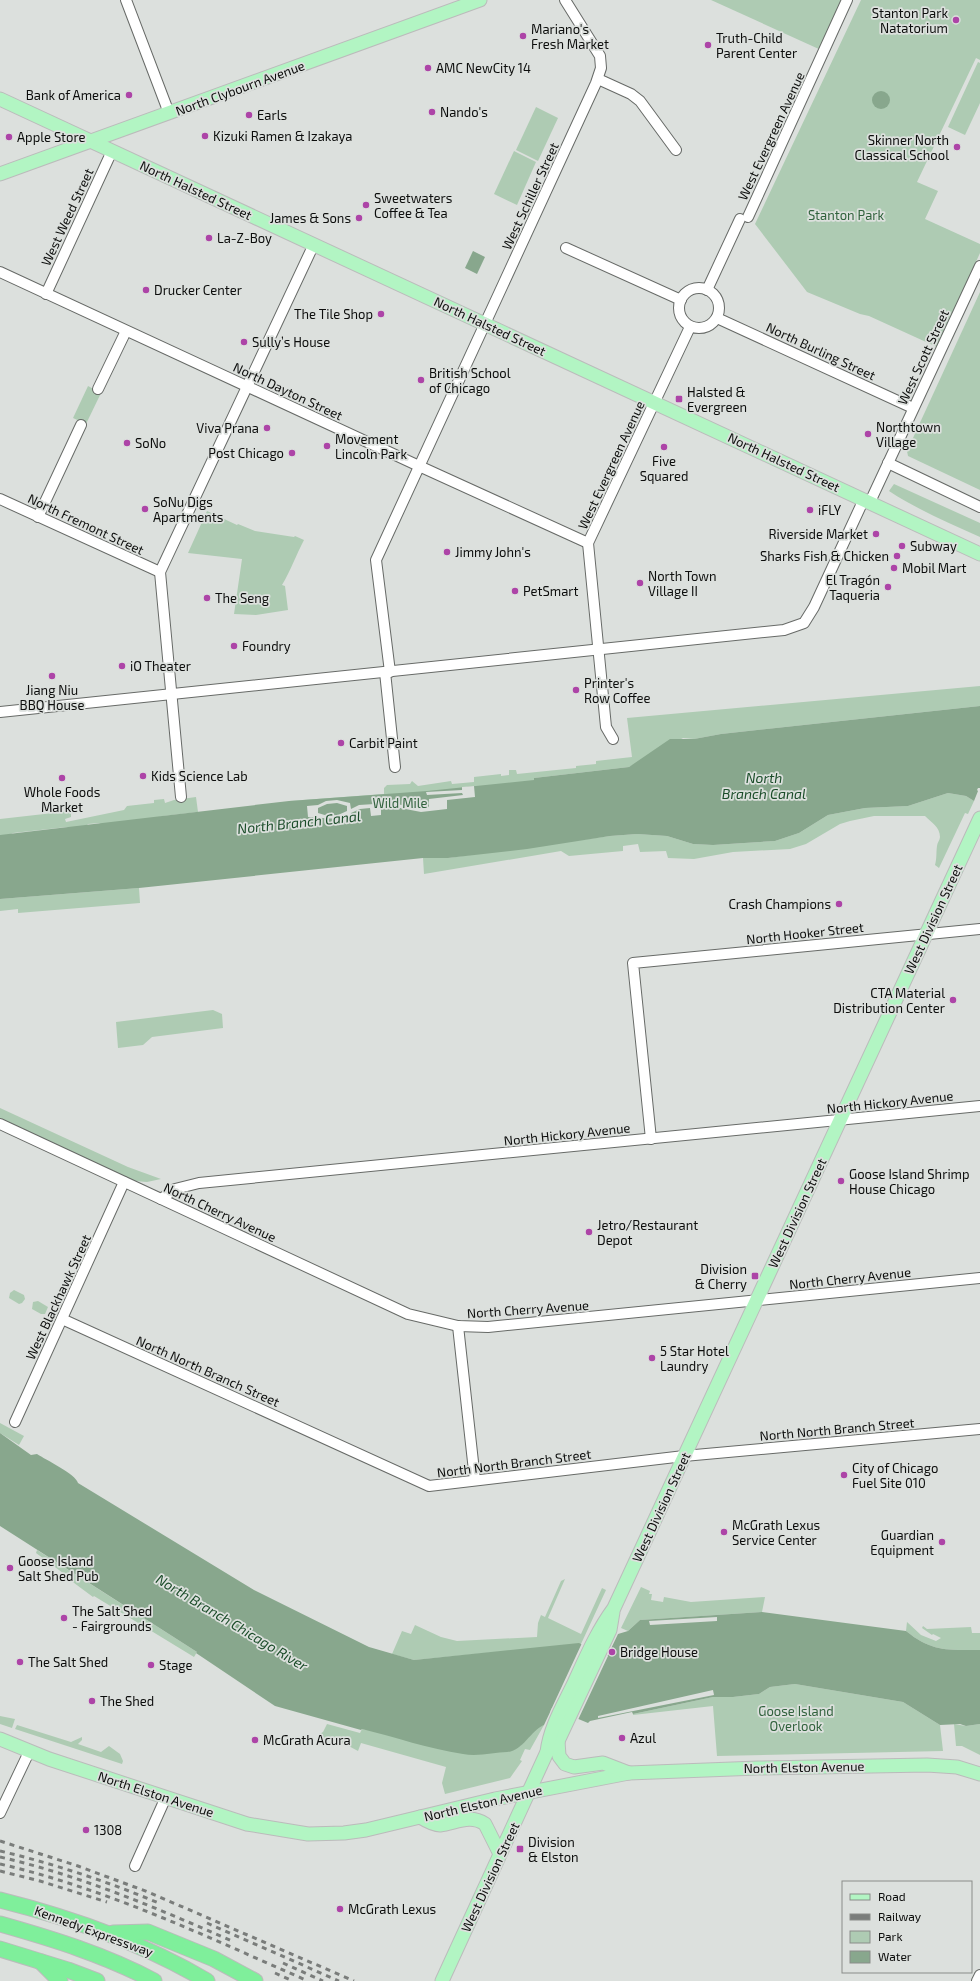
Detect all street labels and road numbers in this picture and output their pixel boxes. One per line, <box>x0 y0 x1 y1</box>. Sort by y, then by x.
street label: North Clybourn Avenue <box>173 57 307 119</box>
street label: West Evergreen Avenue <box>734 69 808 203</box>
street label: West Schiller Street <box>498 140 562 252</box>
street label: North Halsted Street <box>137 157 255 223</box>
street label: West Weed Street <box>37 166 97 268</box>
street label: North Halsted Street <box>431 293 549 359</box>
street label: West Scott Street <box>894 307 952 407</box>
street label: North Burling Street <box>764 319 878 383</box>
street label: North Dayton Street <box>231 359 345 423</box>
street label: West Evergreen Avenue <box>574 398 648 532</box>
street label: North Halsted Street <box>725 429 843 495</box>
street label: North Fremont Street <box>25 490 147 558</box>
street label: West Division Street <box>901 862 965 976</box>
street label: North Hooker Street <box>745 919 865 947</box>
street label: North Hickory Avenue <box>826 1087 954 1117</box>
street label: North Hickory Avenue <box>503 1119 631 1149</box>
street label: West Division Street <box>765 1156 829 1270</box>
street label: North Cherry Avenue <box>161 1179 279 1245</box>
street label: West Blackhawk Street <box>22 1232 94 1362</box>
street label: North Cherry Avenue <box>788 1264 912 1292</box>
street label: North Cherry Avenue <box>466 1297 590 1321</box>
street label: North North Branch Street <box>134 1332 282 1410</box>
street label: North North Branch Street <box>759 1414 915 1444</box>
street label: North North Branch Street <box>436 1446 592 1480</box>
street label: West Division Street <box>629 1450 693 1564</box>
street label: North Elston Avenue <box>743 1758 865 1776</box>
street label: North Elston Avenue <box>96 1768 216 1820</box>
street label: North Elston Avenue <box>422 1782 544 1824</box>
street label: West Division Street <box>458 1820 522 1934</box>
street label: Kennedy Expressway <box>32 1902 156 1960</box>

